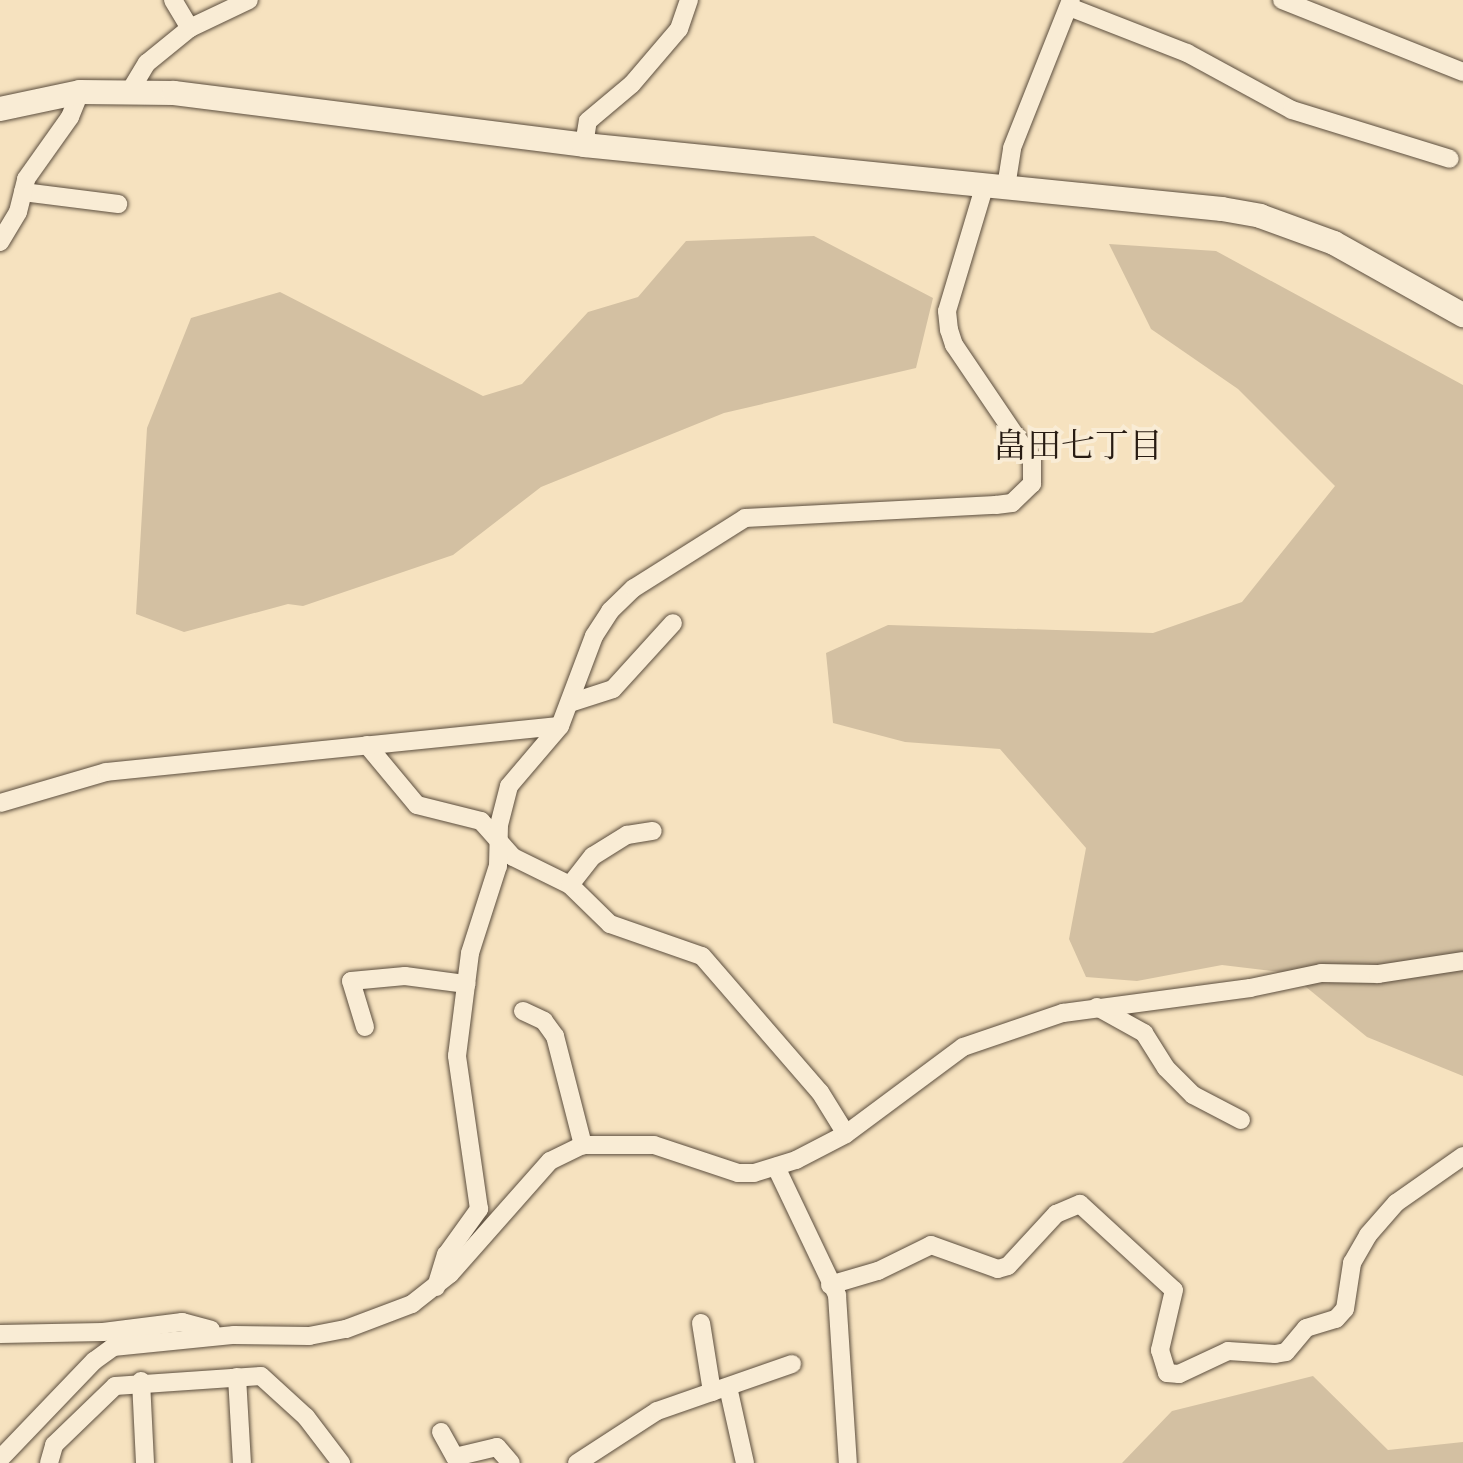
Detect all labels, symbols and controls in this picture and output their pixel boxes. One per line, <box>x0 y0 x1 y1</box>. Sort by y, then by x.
district label: 畠田七丁目 <box>993 429 1163 469</box>

